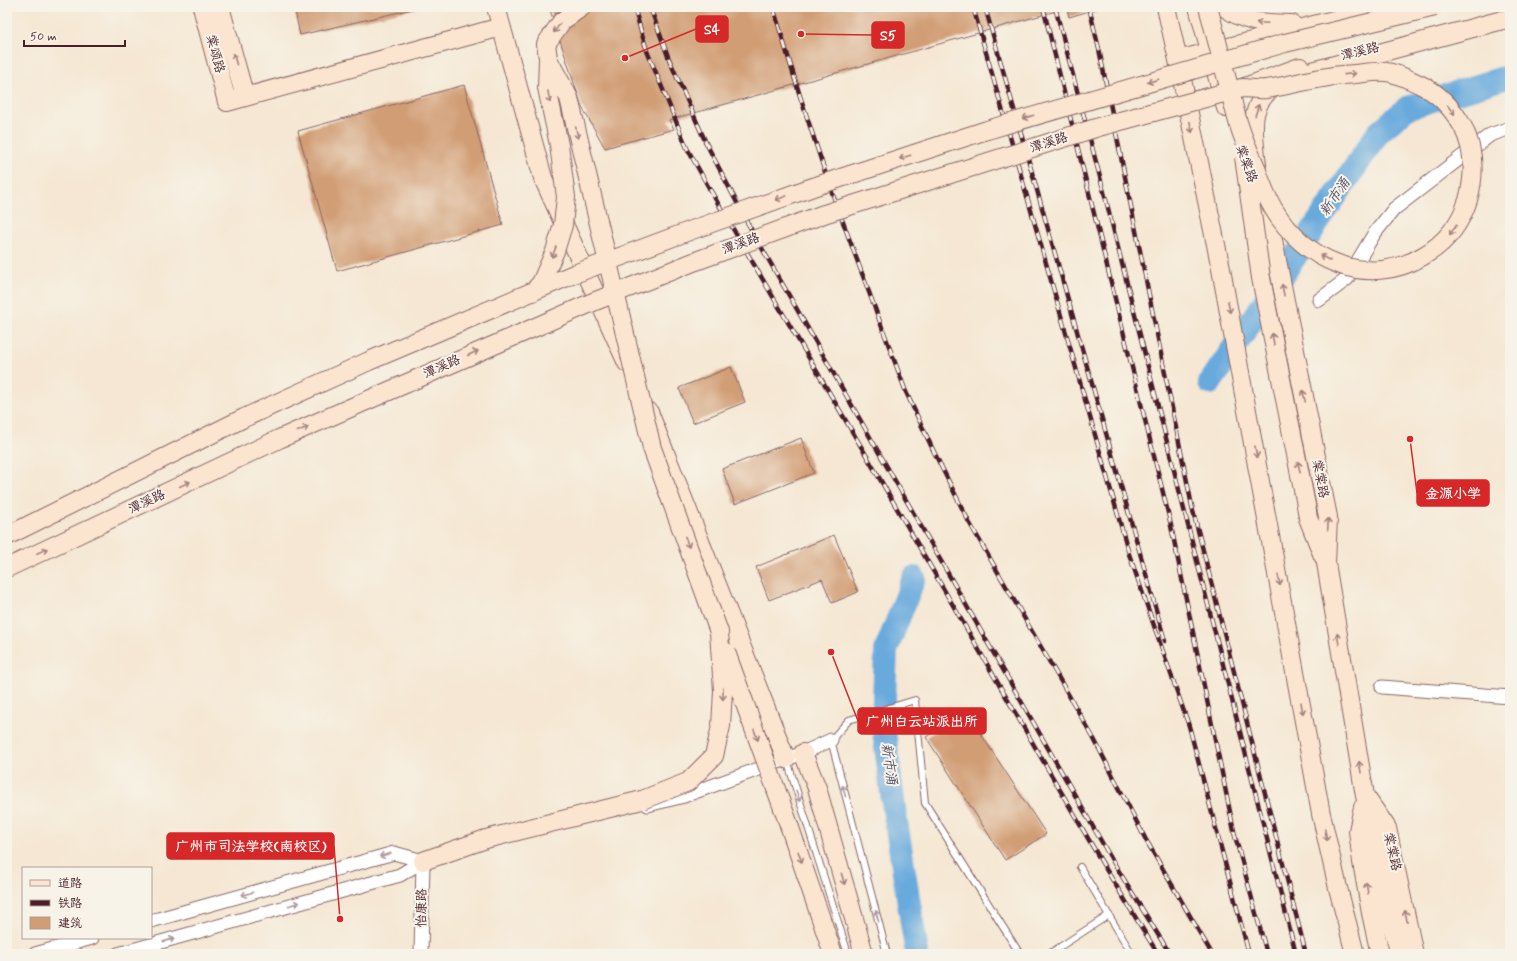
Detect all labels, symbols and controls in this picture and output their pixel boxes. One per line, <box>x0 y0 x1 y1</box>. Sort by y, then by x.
callout: S4 <box>696 16 728 42</box>
one-way arrow <box>1256 19 1269 26</box>
text: S4 <box>704 21 721 39</box>
scale bar <box>24 22 125 48</box>
callout: S5 <box>872 22 904 48</box>
one-way arrow <box>553 23 561 34</box>
text: S5 <box>880 27 897 45</box>
text: 50 m <box>30 29 57 45</box>
street label: 棠颂路 <box>202 33 228 75</box>
street label: 潭溪路 <box>1339 39 1381 65</box>
one-way arrow <box>230 53 238 66</box>
one-way arrow <box>1343 71 1356 78</box>
one-way arrow <box>1147 78 1160 85</box>
one-way arrow <box>545 90 553 103</box>
one-way arrow <box>1253 104 1261 116</box>
one-way arrow <box>1447 104 1455 115</box>
one-way arrow <box>1022 114 1035 121</box>
one-way arrow <box>1188 120 1196 133</box>
one-way arrow <box>574 126 582 139</box>
street label: 潭溪路 <box>1028 129 1070 157</box>
street label: 棠棠路 <box>1231 143 1261 185</box>
one-way arrow <box>899 153 911 161</box>
water label: 新市涌 <box>1316 174 1355 219</box>
one-way arrow <box>775 195 788 202</box>
one-way arrow <box>1449 224 1457 235</box>
street label: 潭溪路 <box>720 229 762 259</box>
one-way arrow <box>550 245 557 257</box>
one-way arrow <box>1319 254 1331 262</box>
one-way arrow <box>1279 283 1287 296</box>
one-way arrow <box>1225 301 1233 314</box>
one-way arrow <box>1269 333 1277 346</box>
one-way arrow <box>467 349 479 357</box>
street label: 潭溪路 <box>421 351 463 383</box>
one-way arrow <box>1300 390 1308 403</box>
one-way arrow <box>297 425 309 432</box>
one-way arrow <box>1252 445 1260 458</box>
street label: 棠棠路 <box>1308 458 1332 500</box>
one-way arrow <box>1294 461 1302 474</box>
one-way arrow <box>179 480 191 487</box>
callout: 金源小学 <box>1417 480 1489 506</box>
text: 金源小学 <box>1425 485 1481 503</box>
street label: 潭溪路 <box>126 486 168 518</box>
one-way arrow <box>1324 518 1331 531</box>
one-way arrow <box>683 536 691 548</box>
one-way arrow <box>36 547 48 554</box>
one-way arrow <box>1275 573 1283 586</box>
one-way arrow <box>1334 633 1342 646</box>
one-way arrow <box>719 687 726 700</box>
one-way arrow <box>1298 701 1306 714</box>
callout: 广州白云站派出所 <box>858 708 986 734</box>
text: 广州白云站派出所 <box>866 713 978 731</box>
one-way arrow <box>753 729 761 741</box>
water label: 新市涌 <box>877 742 901 787</box>
one-way arrow <box>1356 761 1364 774</box>
one-way arrow <box>840 784 847 797</box>
one-way arrow <box>795 789 802 802</box>
one-way arrow <box>1322 828 1330 841</box>
street label: 棠棠路 <box>1379 831 1405 873</box>
callout: 广州市司法学校(南校区) <box>167 833 334 859</box>
text: 广州市司法学校(南校区) <box>176 838 327 856</box>
one-way arrow <box>797 851 804 864</box>
one-way arrow <box>379 852 392 859</box>
legend <box>22 867 152 939</box>
one-way arrow <box>840 873 847 886</box>
text: 道路 <box>58 876 82 892</box>
one-way arrow <box>1362 882 1370 895</box>
street label: 怡康路 <box>413 888 431 928</box>
one-way arrow <box>240 891 253 898</box>
text: 铁路 <box>58 896 82 912</box>
one-way arrow <box>288 900 301 908</box>
one-way arrow <box>873 910 880 923</box>
one-way arrow <box>1401 910 1409 923</box>
text: 建筑 <box>58 916 82 932</box>
one-way arrow <box>163 936 176 943</box>

